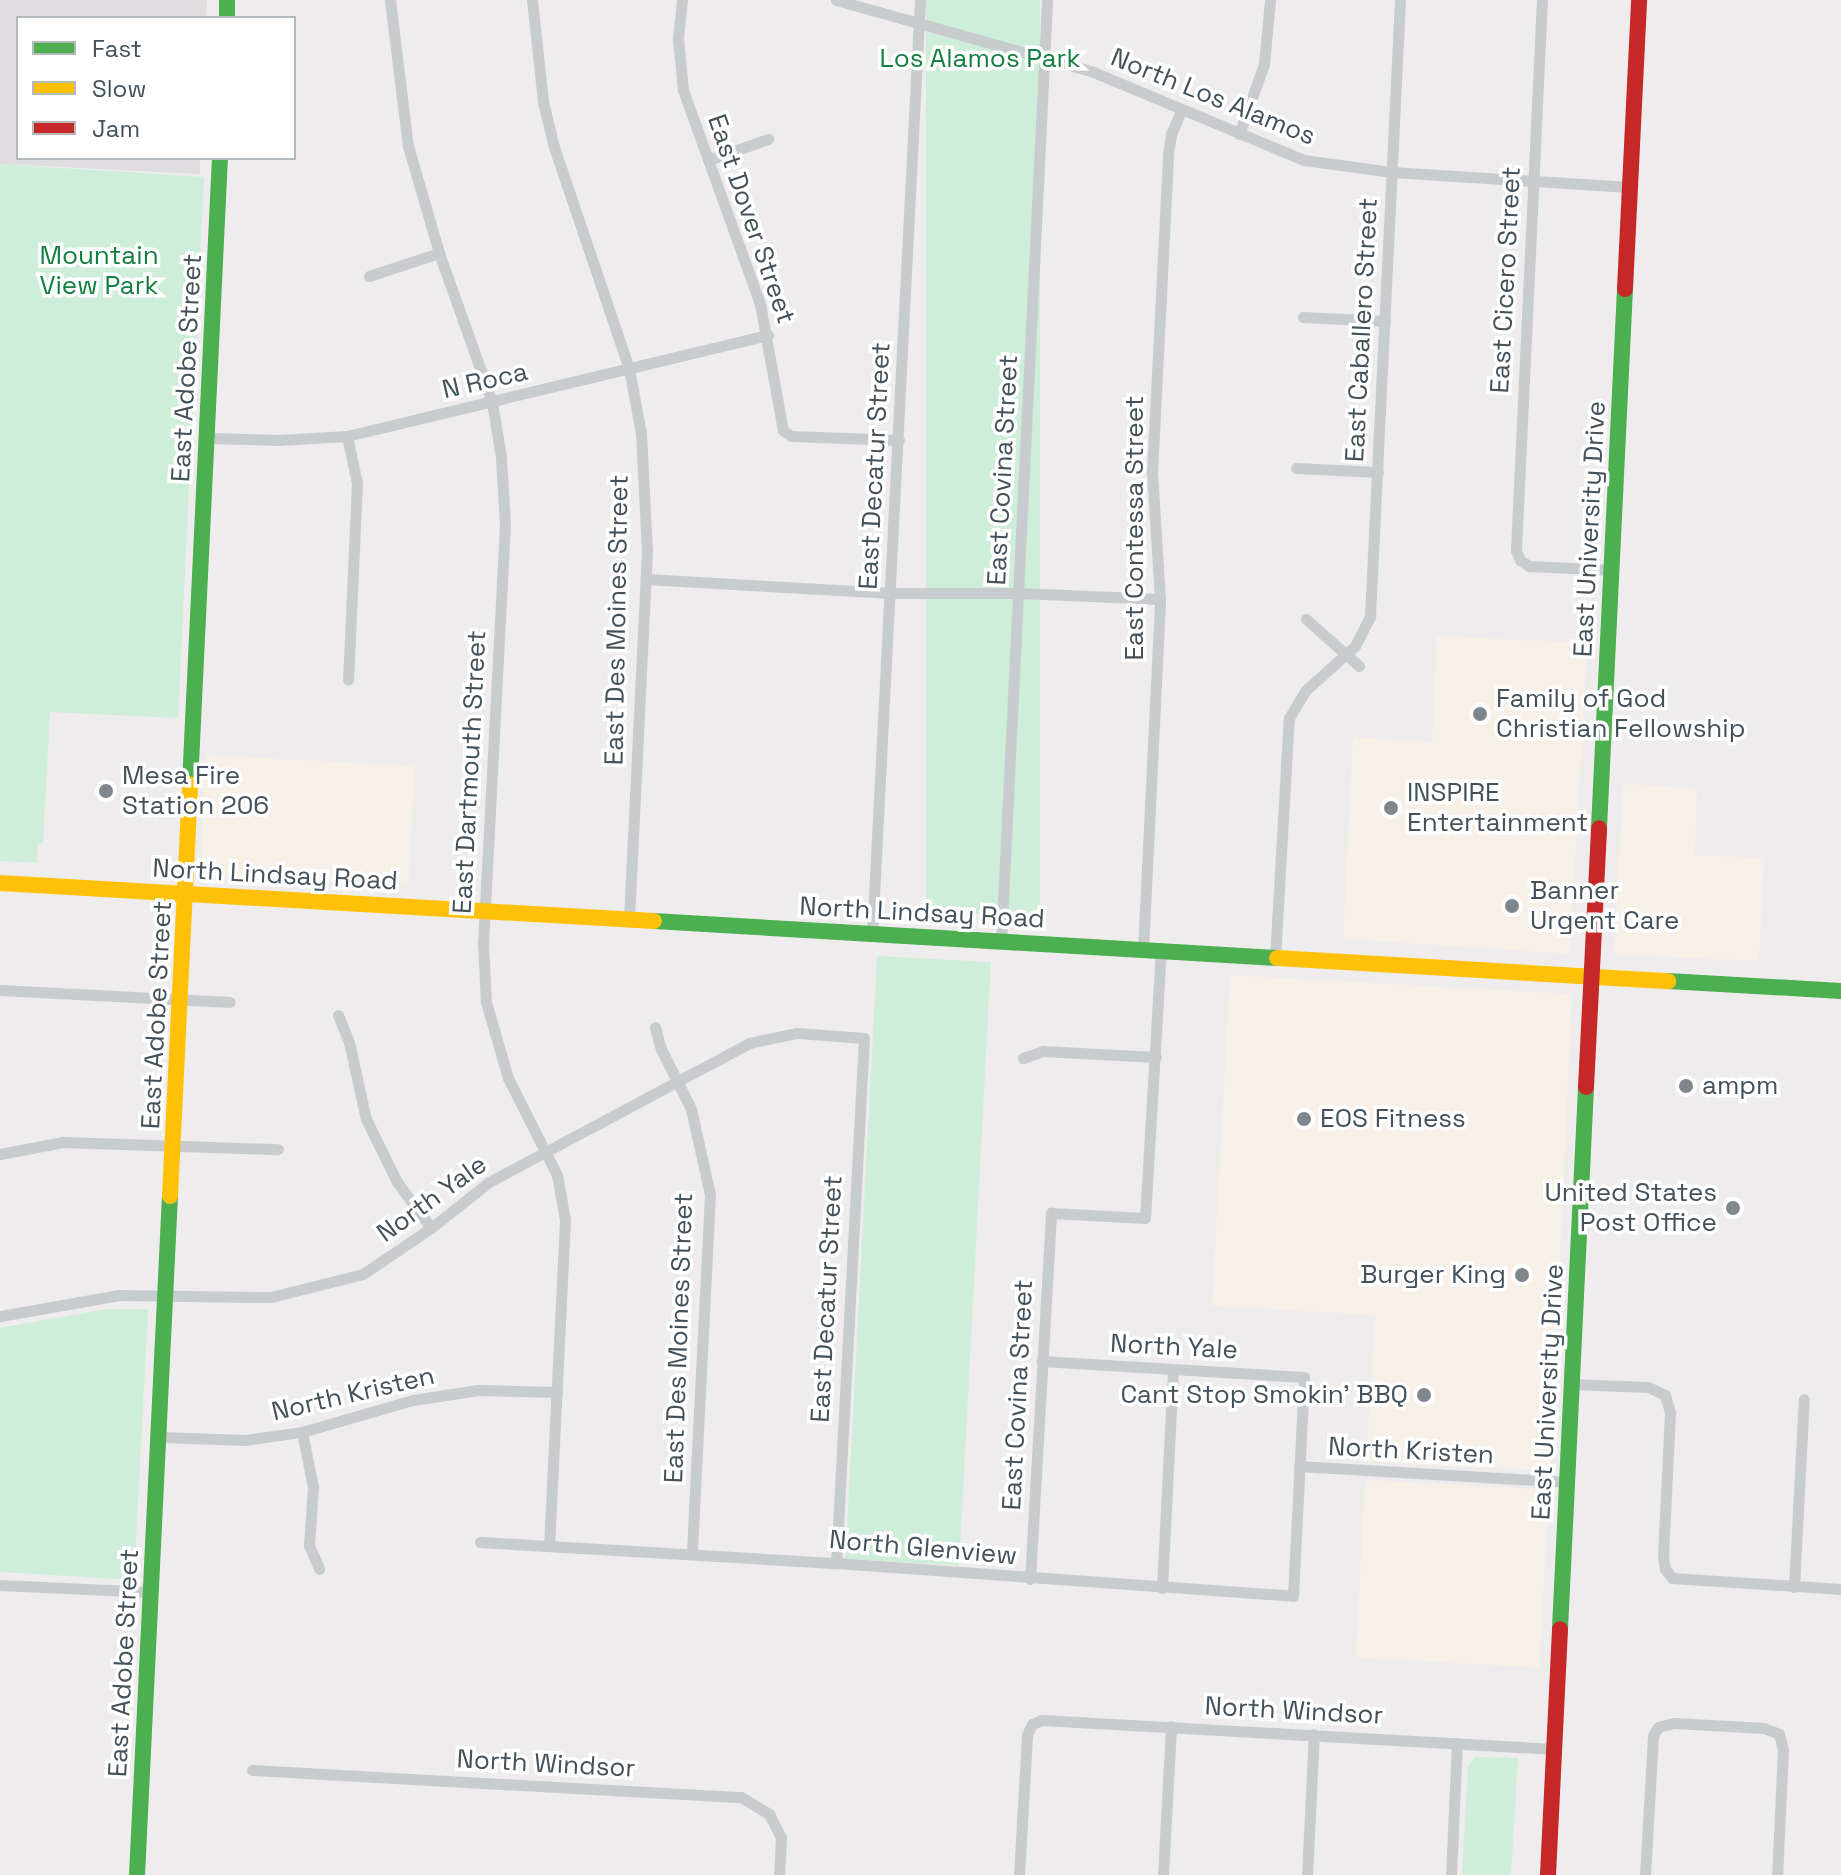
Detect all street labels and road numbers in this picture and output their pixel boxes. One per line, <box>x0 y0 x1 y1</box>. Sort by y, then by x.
street label: North Los Alamos <box>1106 42 1320 152</box>
street label: East Dover Street <box>701 110 801 328</box>
street label: East Cicero Street <box>1484 166 1528 394</box>
street label: East Caballero Street <box>1339 197 1385 463</box>
street label: East Adobe Street <box>165 253 209 483</box>
street label: East Decatur Street <box>853 342 897 590</box>
street label: East Covina Street <box>981 354 1025 586</box>
street label: N Roca <box>439 356 531 406</box>
street label: East Contessa Street <box>1119 395 1151 661</box>
street label: East University Drive <box>1568 400 1612 658</box>
street label: East Des Moines Street <box>599 474 635 766</box>
street label: East Dartmouth Street <box>447 629 493 915</box>
street label: North Lindsay Road <box>152 853 398 897</box>
street label: North Lindsay Road <box>799 891 1045 935</box>
street label: East Adobe Street <box>135 900 179 1130</box>
street label: North Yale <box>371 1149 493 1249</box>
street label: East Decatur Street <box>805 1175 849 1423</box>
street label: East Des Moines Street <box>658 1192 700 1484</box>
street label: East University Drive <box>1526 1263 1570 1521</box>
street label: East Covina Street <box>996 1279 1040 1511</box>
street label: North Yale <box>1109 1328 1239 1366</box>
street label: North Kristen <box>269 1360 437 1428</box>
street label: North Kristen <box>1327 1431 1495 1471</box>
street label: North Glenview <box>828 1524 1018 1572</box>
street label: East Adobe Street <box>102 1548 146 1778</box>
street label: North Windsor <box>1204 1691 1384 1731</box>
street label: North Windsor <box>456 1744 636 1784</box>

